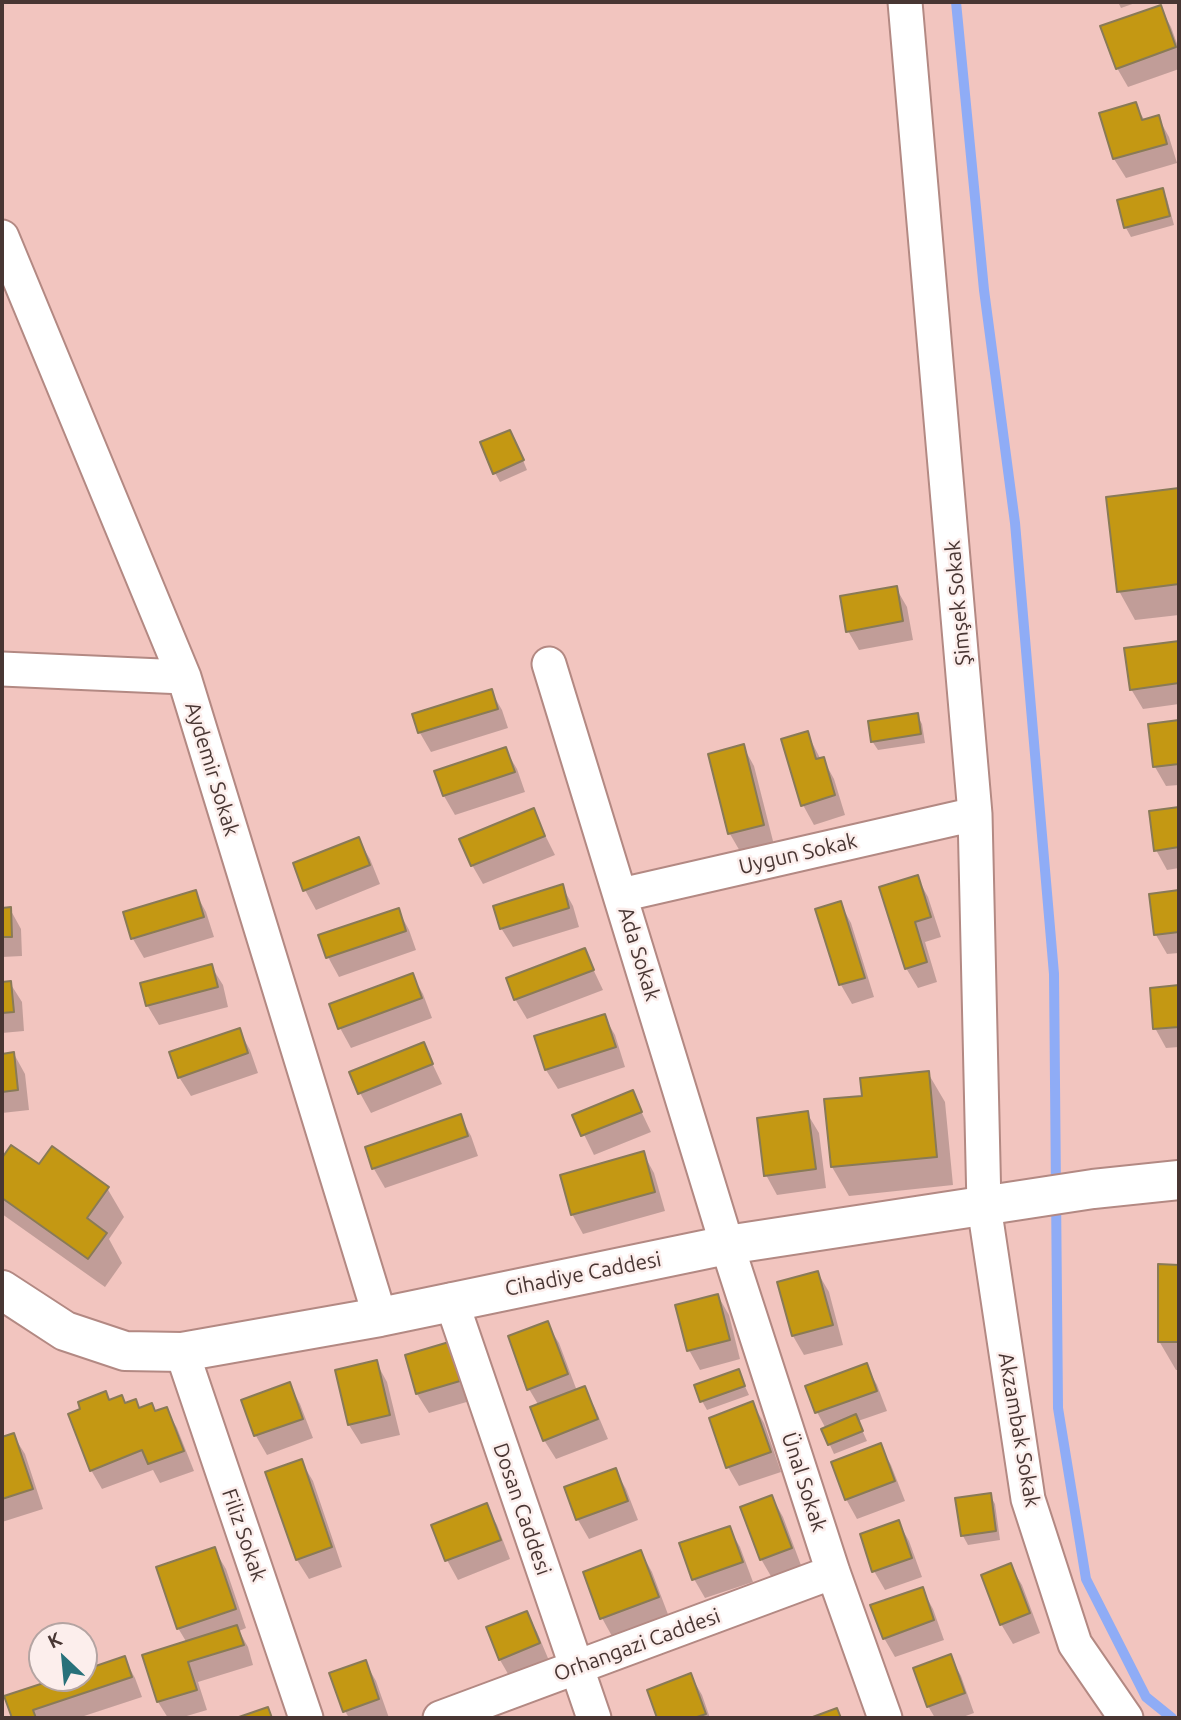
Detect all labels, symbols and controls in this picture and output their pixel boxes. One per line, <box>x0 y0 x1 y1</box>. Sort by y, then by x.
street label: Şimşek Sokak <box>940 539 976 667</box>
street label: Aydemir Sokak <box>180 699 244 839</box>
street label: Uygun Sokak <box>736 828 860 880</box>
street label: Ada Sokak <box>613 904 665 1004</box>
street label: Cihadiye Caddesi <box>503 1246 663 1302</box>
street label: Akzambak Sokak <box>993 1351 1045 1509</box>
street label: Ünal Sokak <box>776 1429 832 1535</box>
street label: Dosan Caddesi <box>488 1440 556 1578</box>
street label: Filiz Sokak <box>216 1485 272 1585</box>
street label: Orhangazi Caddesi <box>550 1603 724 1687</box>
north arrow <box>28 1622 98 1692</box>
text: K <box>44 1627 65 1653</box>

